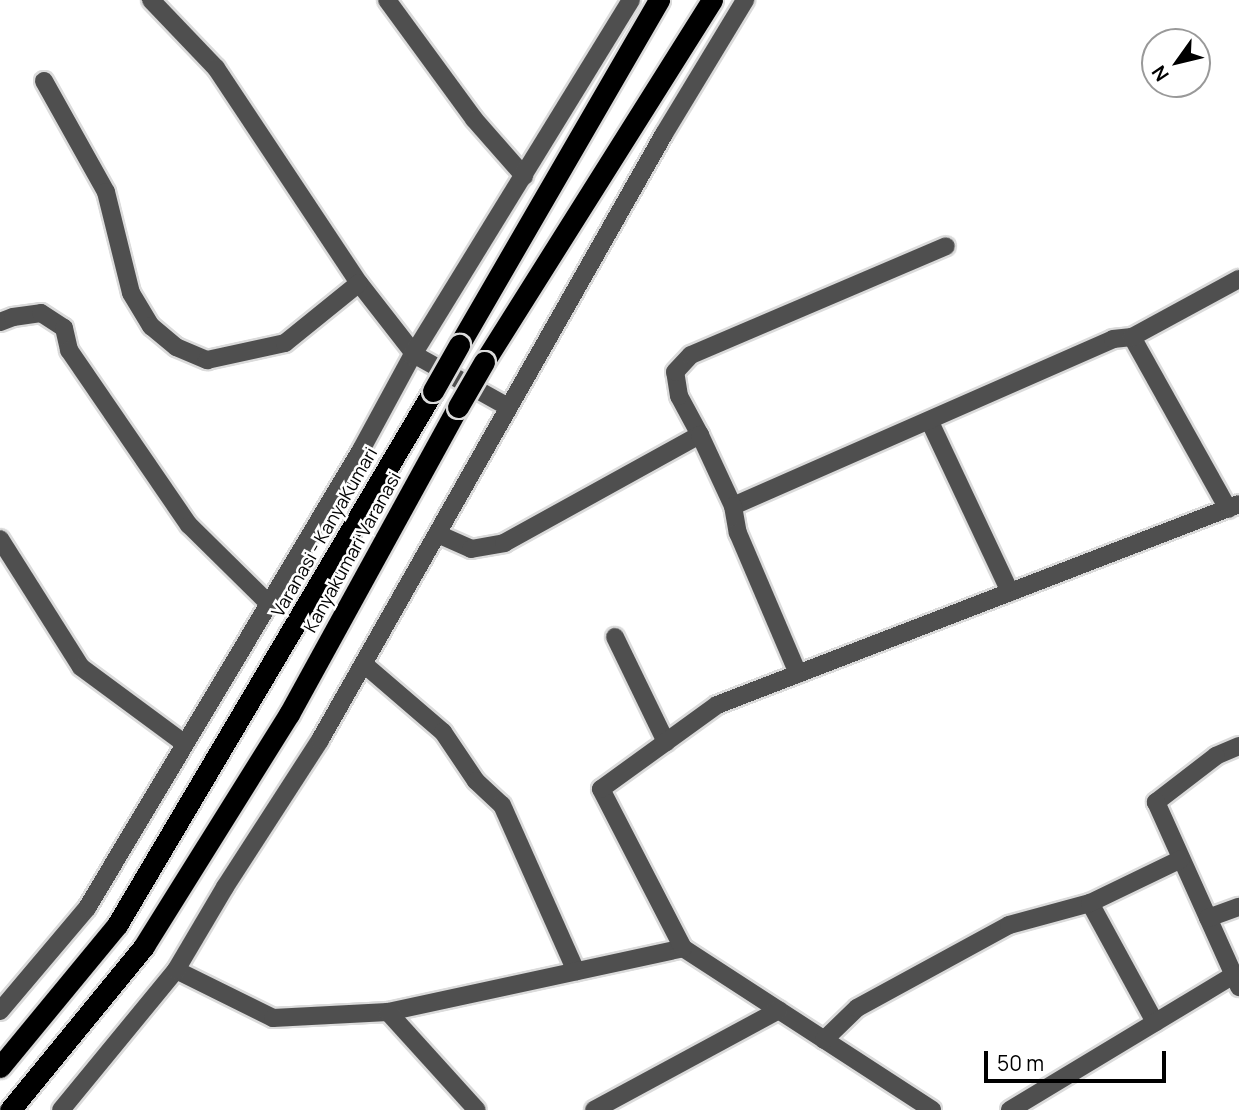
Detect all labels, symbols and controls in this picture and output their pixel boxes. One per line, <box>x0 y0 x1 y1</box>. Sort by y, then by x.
north arrow <box>1141 28 1211 98</box>
text: N <box>1146 61 1175 87</box>
street label: Varanasi - KanyaKumari <box>267 443 381 621</box>
street label: Kanyakumari Varanasi <box>299 468 405 636</box>
scale bar <box>987 1036 1169 1080</box>
text: 50 m <box>997 1049 1044 1077</box>

